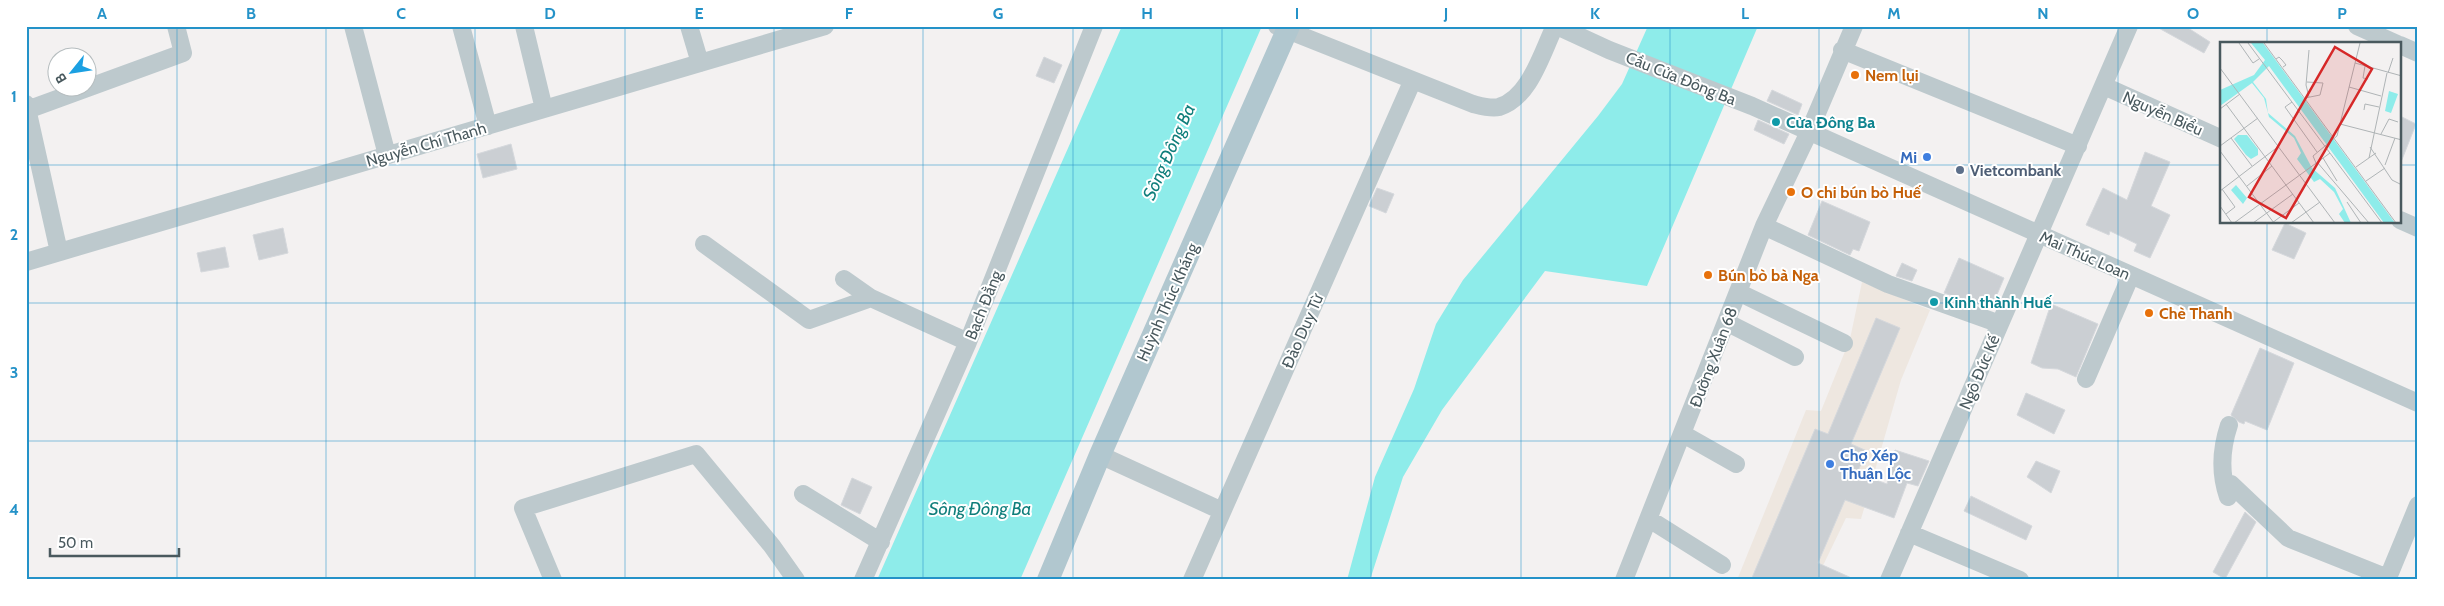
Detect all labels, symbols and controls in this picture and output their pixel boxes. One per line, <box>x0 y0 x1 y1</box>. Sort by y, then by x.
text: A <box>97 4 107 23</box>
text: B <box>246 4 256 23</box>
text: C <box>396 4 406 23</box>
text: D <box>544 4 556 23</box>
text: E <box>694 4 704 23</box>
text: F <box>845 4 854 23</box>
text: G <box>993 4 1003 23</box>
text: H <box>1141 4 1153 23</box>
text: I <box>1295 4 1299 23</box>
text: J <box>1443 4 1448 23</box>
text: K <box>1590 4 1600 23</box>
text: L <box>1741 4 1749 23</box>
text: M <box>1887 4 1901 23</box>
text: N <box>2037 4 2049 23</box>
text: O <box>2187 4 2199 23</box>
text: P <box>2337 4 2347 23</box>
inset map <box>2220 42 2402 224</box>
north arrow <box>48 48 98 98</box>
street label: Cầu Cửa Đông Ba <box>1623 48 1739 109</box>
place label: Nem lụi <box>1865 66 1919 85</box>
marker: Nem lụi <box>1849 69 1861 81</box>
text: B <box>51 70 71 87</box>
text: 1 <box>11 87 17 106</box>
street label: Nguyễn Biểu <box>2120 87 2206 140</box>
water label: Sông Đông Ba <box>1138 101 1200 203</box>
place label: Cửa Đông Ba <box>1786 113 1875 132</box>
marker: Cửa Đông Ba <box>1770 116 1782 128</box>
street label: Nguyễn Chí Thanh <box>364 118 488 171</box>
place label: Mi <box>1900 148 1917 167</box>
marker: Mi <box>1921 151 1933 163</box>
place label: Vietcombank <box>1970 161 2062 180</box>
marker: Vietcombank <box>1954 164 1966 176</box>
place label: O chi bún bò Huế <box>1801 183 1922 202</box>
marker: O chi bún bò Huế <box>1785 186 1797 198</box>
text: 2 <box>10 225 18 244</box>
street label: Mai Thúc Loan <box>2037 227 2133 284</box>
street label: Huỳnh Thúc Kháng <box>1133 239 1202 364</box>
place label: Bún bò bà Nga <box>1718 266 1819 285</box>
street label: Bạch Đằng <box>961 267 1006 343</box>
marker: Bún bò bà Nga <box>1702 269 1714 281</box>
street label: Đào Duy Từ <box>1278 290 1328 371</box>
place label: Kinh thành Huế <box>1944 293 2052 312</box>
marker: Kinh thành Huế <box>1928 296 1940 308</box>
street label: Đường Xuân 68 <box>1686 304 1741 410</box>
place label: Chè Thanh <box>2159 304 2233 323</box>
marker: Chè Thanh <box>2143 307 2155 319</box>
street label: Ngô Đức Kế <box>1955 331 2004 412</box>
text: 3 <box>10 363 18 382</box>
place label: Chợ Xép Thuận Lộc <box>1840 446 1911 483</box>
marker: Chợ Xép Thuận Lộc <box>1824 458 1836 470</box>
water label: Sông Đông Ba <box>929 498 1031 520</box>
text: 4 <box>9 500 19 519</box>
scale bar <box>50 526 179 558</box>
text: 50 m <box>58 534 93 552</box>

